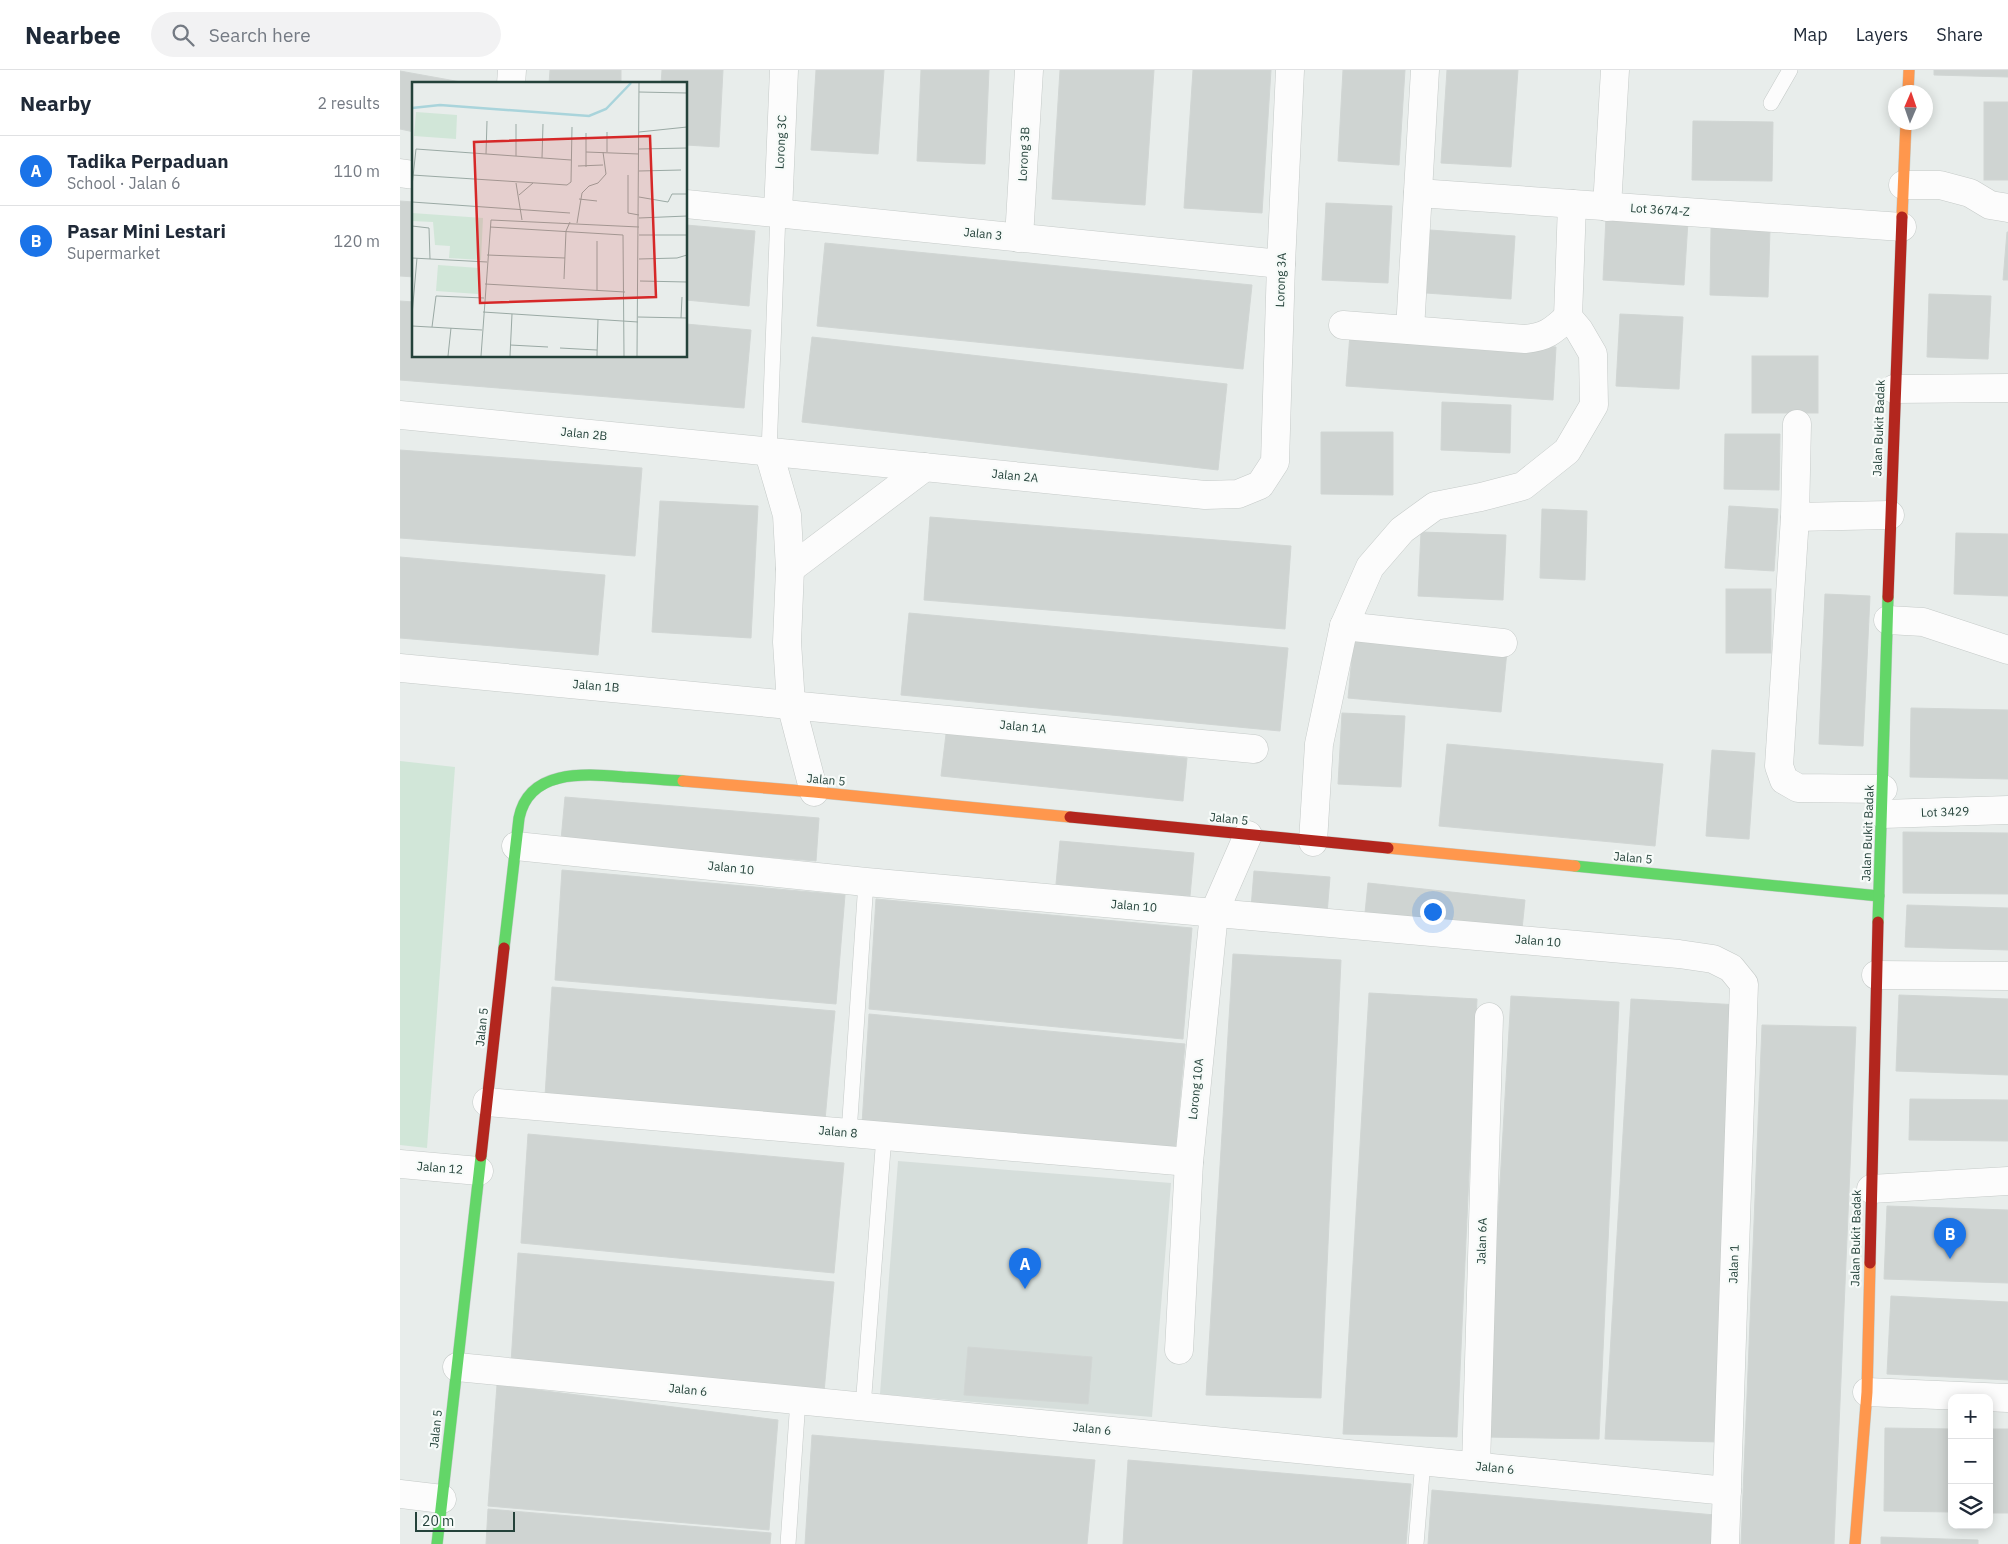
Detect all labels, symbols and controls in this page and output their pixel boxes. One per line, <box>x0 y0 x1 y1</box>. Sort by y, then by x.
search box <box>151 12 501 57</box>
text: Nearbee <box>25 19 121 51</box>
icon: search <box>169 21 197 49</box>
text: Search here <box>209 23 311 47</box>
text: Map <box>1793 23 1828 46</box>
text: Layers <box>1856 23 1908 46</box>
text: Share <box>1936 23 1983 46</box>
inset map <box>412 82 688 358</box>
north arrow <box>1888 85 1933 130</box>
text: Nearby <box>20 89 91 117</box>
text: 2 results <box>317 93 380 113</box>
street label: Lorong 3C <box>772 114 789 169</box>
street label: Lorong 3B <box>1015 126 1032 182</box>
text: Tadika Perpaduan <box>67 149 229 173</box>
text: A <box>31 161 41 181</box>
text: 110 m <box>333 161 380 181</box>
text: School · Jalan 6 <box>67 173 181 193</box>
street label: Lot 3674-Z <box>1630 200 1690 219</box>
text: Pasar Mini Lestari <box>67 219 226 243</box>
street label: Jalan 3 <box>963 224 1003 243</box>
text: B <box>31 231 41 251</box>
text: 120 m <box>333 231 380 251</box>
text: Supermarket <box>67 243 160 263</box>
street label: Lorong 3A <box>1272 252 1289 308</box>
street label: Jalan Bukit Badak <box>1869 379 1888 477</box>
street label: Jalan 2B <box>560 424 608 443</box>
street label: Jalan 2A <box>991 466 1039 485</box>
street label: Jalan 1B <box>572 676 620 695</box>
street label: Jalan 1A <box>999 717 1047 736</box>
street label: Jalan 5 <box>806 770 846 789</box>
street label: Jalan Bukit Badak <box>1858 784 1877 882</box>
street label: Lot 3429 <box>1921 803 1969 820</box>
street label: Jalan 5 <box>1209 809 1249 828</box>
street label: Jalan 5 <box>1613 848 1653 867</box>
street label: Jalan 10 <box>707 858 755 877</box>
street label: Jalan 10 <box>1110 896 1158 915</box>
your location <box>1420 899 1446 925</box>
street label: Jalan 10 <box>1514 931 1562 950</box>
street label: Jalan 5 <box>472 1007 491 1047</box>
street label: Lorong 10A <box>1185 1057 1206 1120</box>
street label: Jalan 8 <box>818 1122 858 1141</box>
street label: Jalan 12 <box>416 1158 464 1177</box>
street label: Jalan Bukit Badak <box>1847 1189 1864 1287</box>
street label: Jalan 6A <box>1473 1217 1490 1265</box>
pin: B <box>1934 1218 1966 1259</box>
street label: Jalan 1 <box>1725 1244 1742 1284</box>
pin: A <box>1009 1248 1041 1289</box>
street label: Jalan 6 <box>668 1380 708 1399</box>
map controls <box>1948 1394 1993 1529</box>
button: + <box>1948 1394 1993 1439</box>
street label: Jalan 5 <box>426 1409 445 1449</box>
street label: Jalan 6 <box>1072 1419 1112 1438</box>
button: − <box>1948 1439 1993 1484</box>
street label: Jalan 6 <box>1475 1458 1515 1477</box>
button: layers <box>1948 1484 1993 1529</box>
scale bar <box>415 1509 515 1532</box>
text: 20 m <box>422 1512 454 1530</box>

